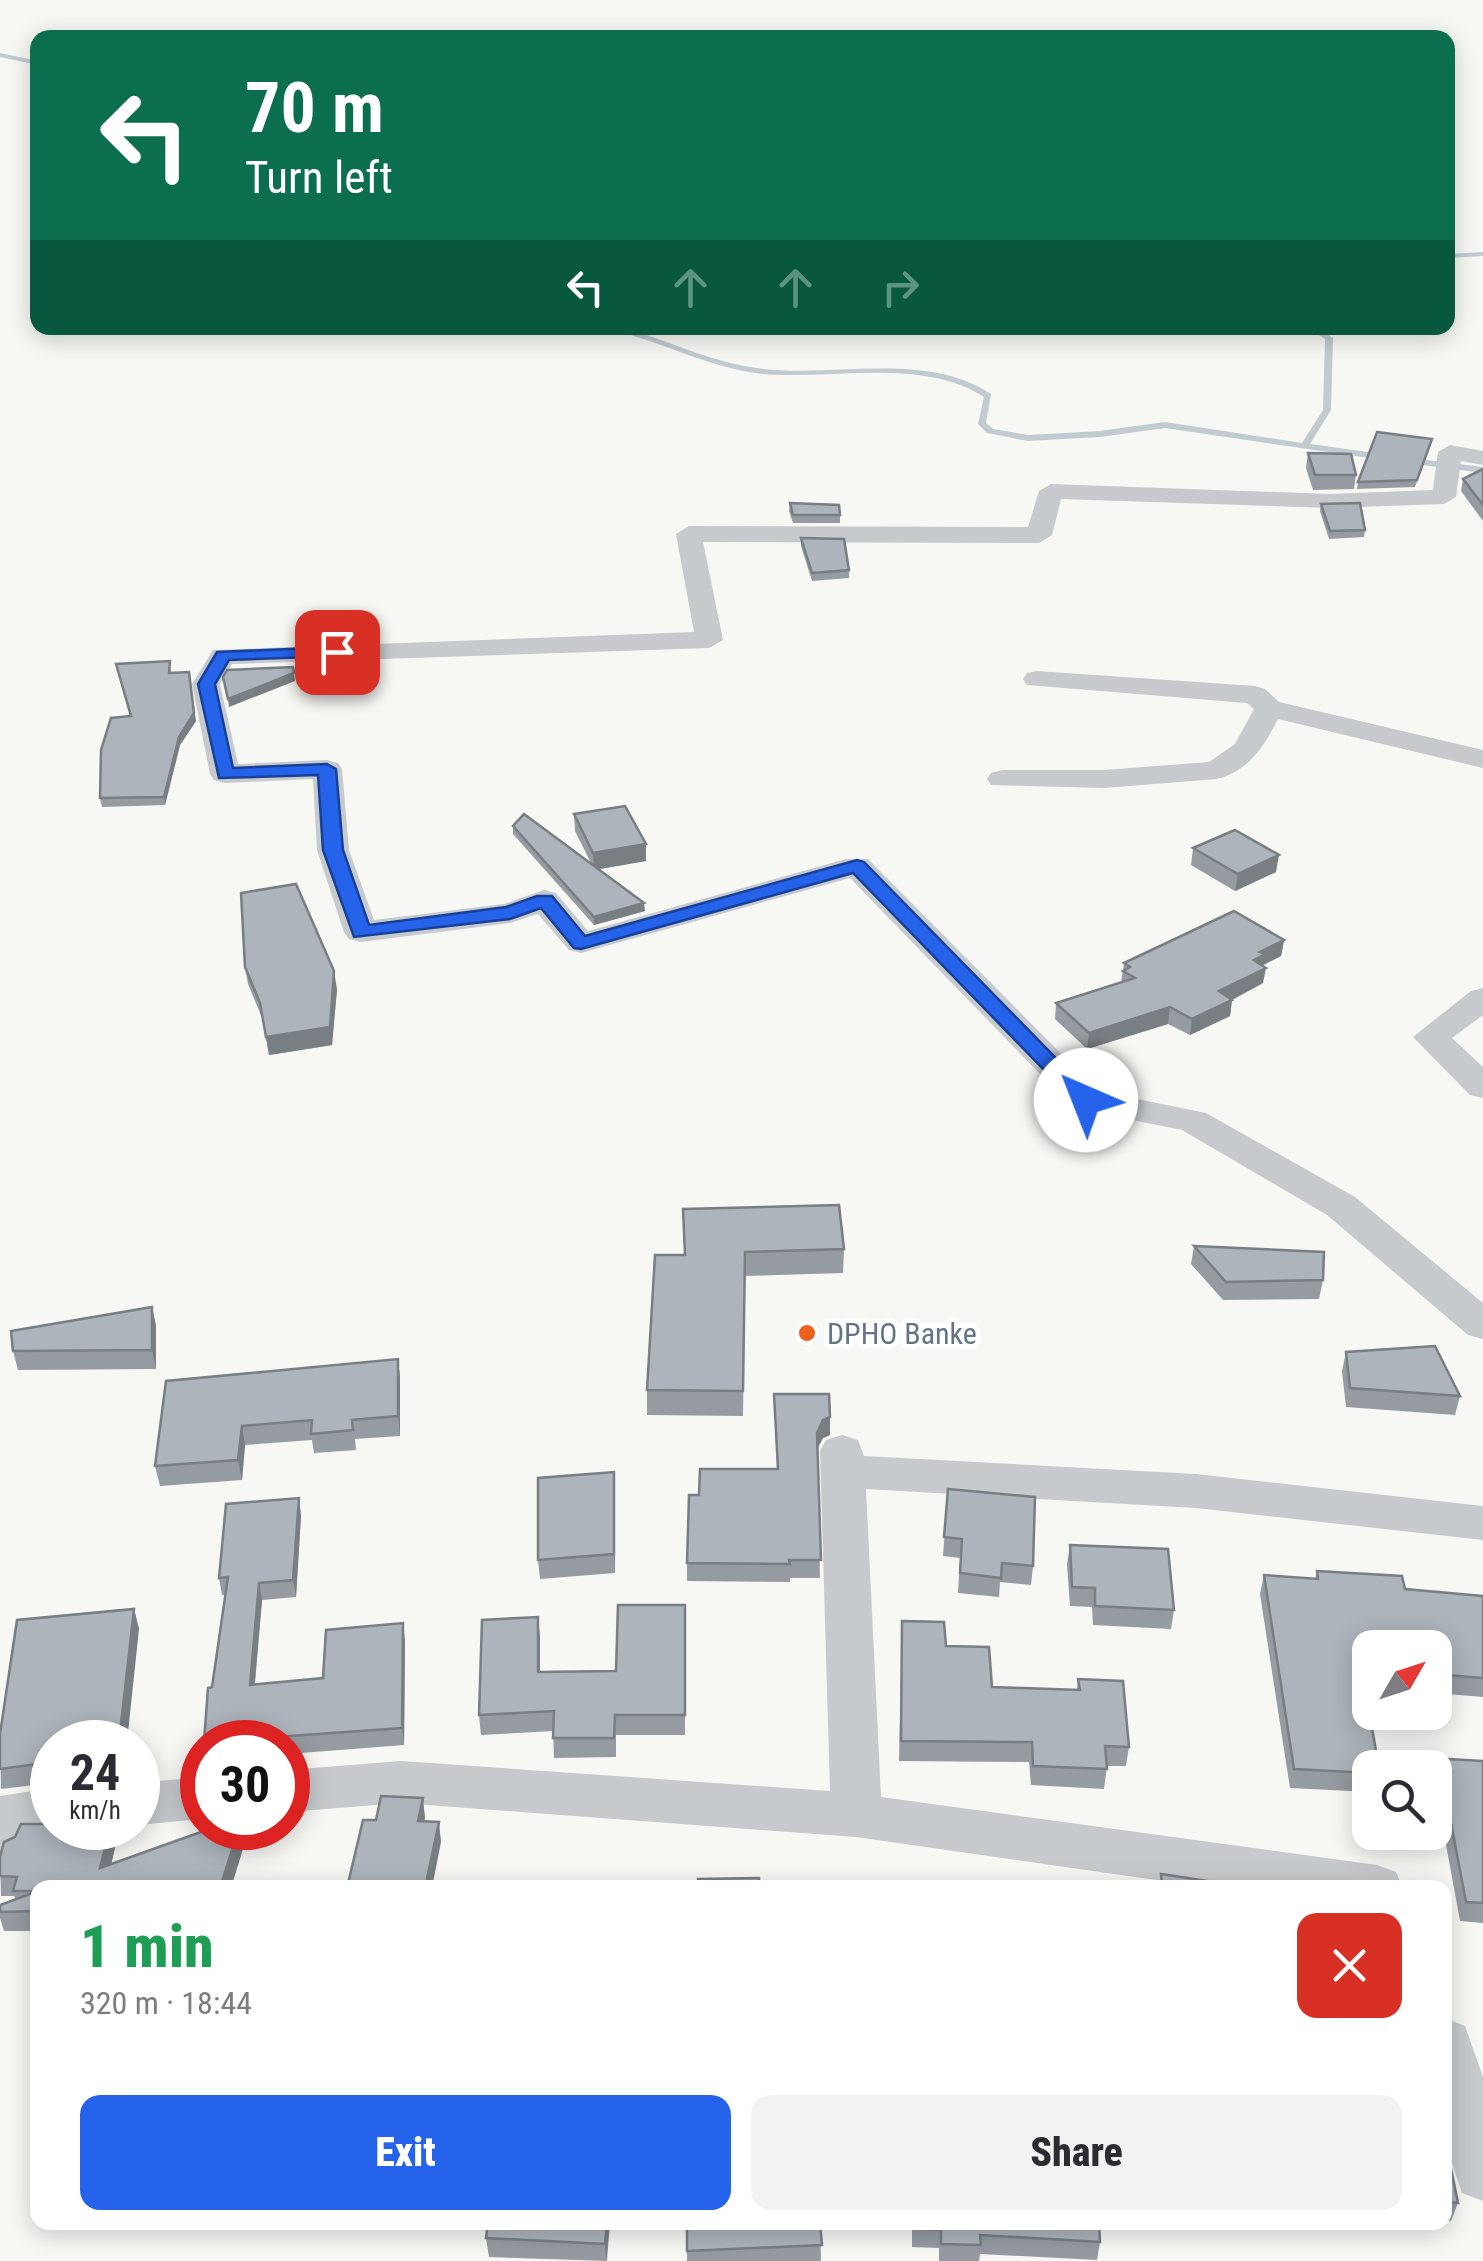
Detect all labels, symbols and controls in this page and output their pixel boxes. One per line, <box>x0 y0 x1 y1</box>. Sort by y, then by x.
text: 70 m <box>245 67 384 149</box>
icon: left <box>80 70 210 200</box>
text: Turn left <box>245 151 393 204</box>
icon: left <box>558 260 613 315</box>
icon: ahead <box>663 260 718 315</box>
icon: ahead <box>768 260 823 315</box>
icon: right <box>873 260 928 315</box>
pin <box>295 610 380 695</box>
icon: arrive <box>310 625 365 680</box>
position arrow <box>1034 1048 1138 1152</box>
place label: DPHO Banke <box>827 1316 977 1351</box>
marker: DPHO Banke <box>796 1322 818 1344</box>
north arrow <box>1352 1630 1452 1730</box>
map controls <box>1352 1630 1452 1850</box>
speed limit sign: 30 <box>180 1720 310 1850</box>
text: 24 <box>70 1744 120 1802</box>
button: search <box>1352 1750 1452 1850</box>
text: km/h <box>69 1796 121 1825</box>
text: 1 min <box>80 1911 214 1982</box>
button: close <box>1297 1913 1402 2018</box>
text: 320 m · 18:44 <box>80 1984 252 2022</box>
button: Exit <box>80 2095 731 2210</box>
button: Share <box>751 2095 1402 2210</box>

